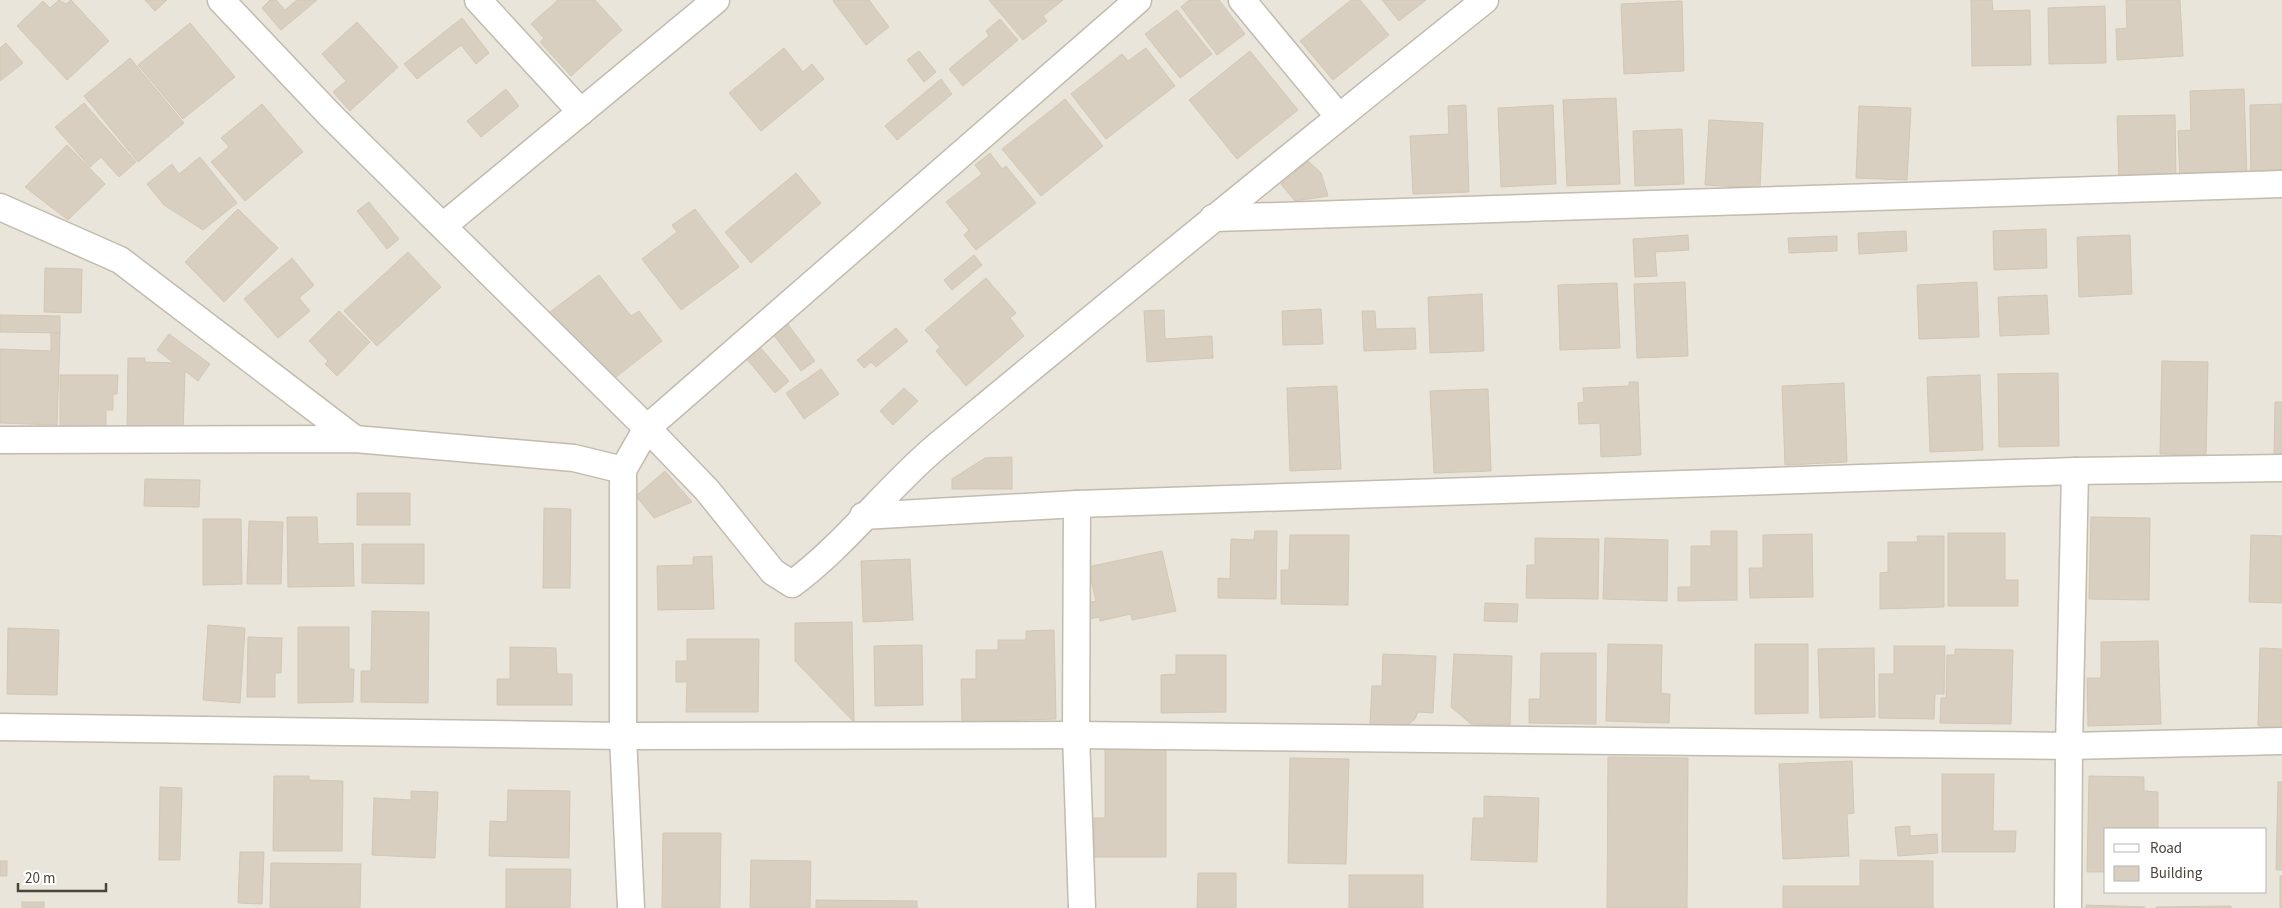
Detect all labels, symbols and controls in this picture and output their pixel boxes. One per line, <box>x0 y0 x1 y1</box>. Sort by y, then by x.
legend <box>2104 828 2267 893</box>
text: Road <box>2150 838 2182 859</box>
scale bar <box>18 860 105 892</box>
text: Building <box>2150 863 2203 884</box>
text: 20 m <box>25 868 55 889</box>

